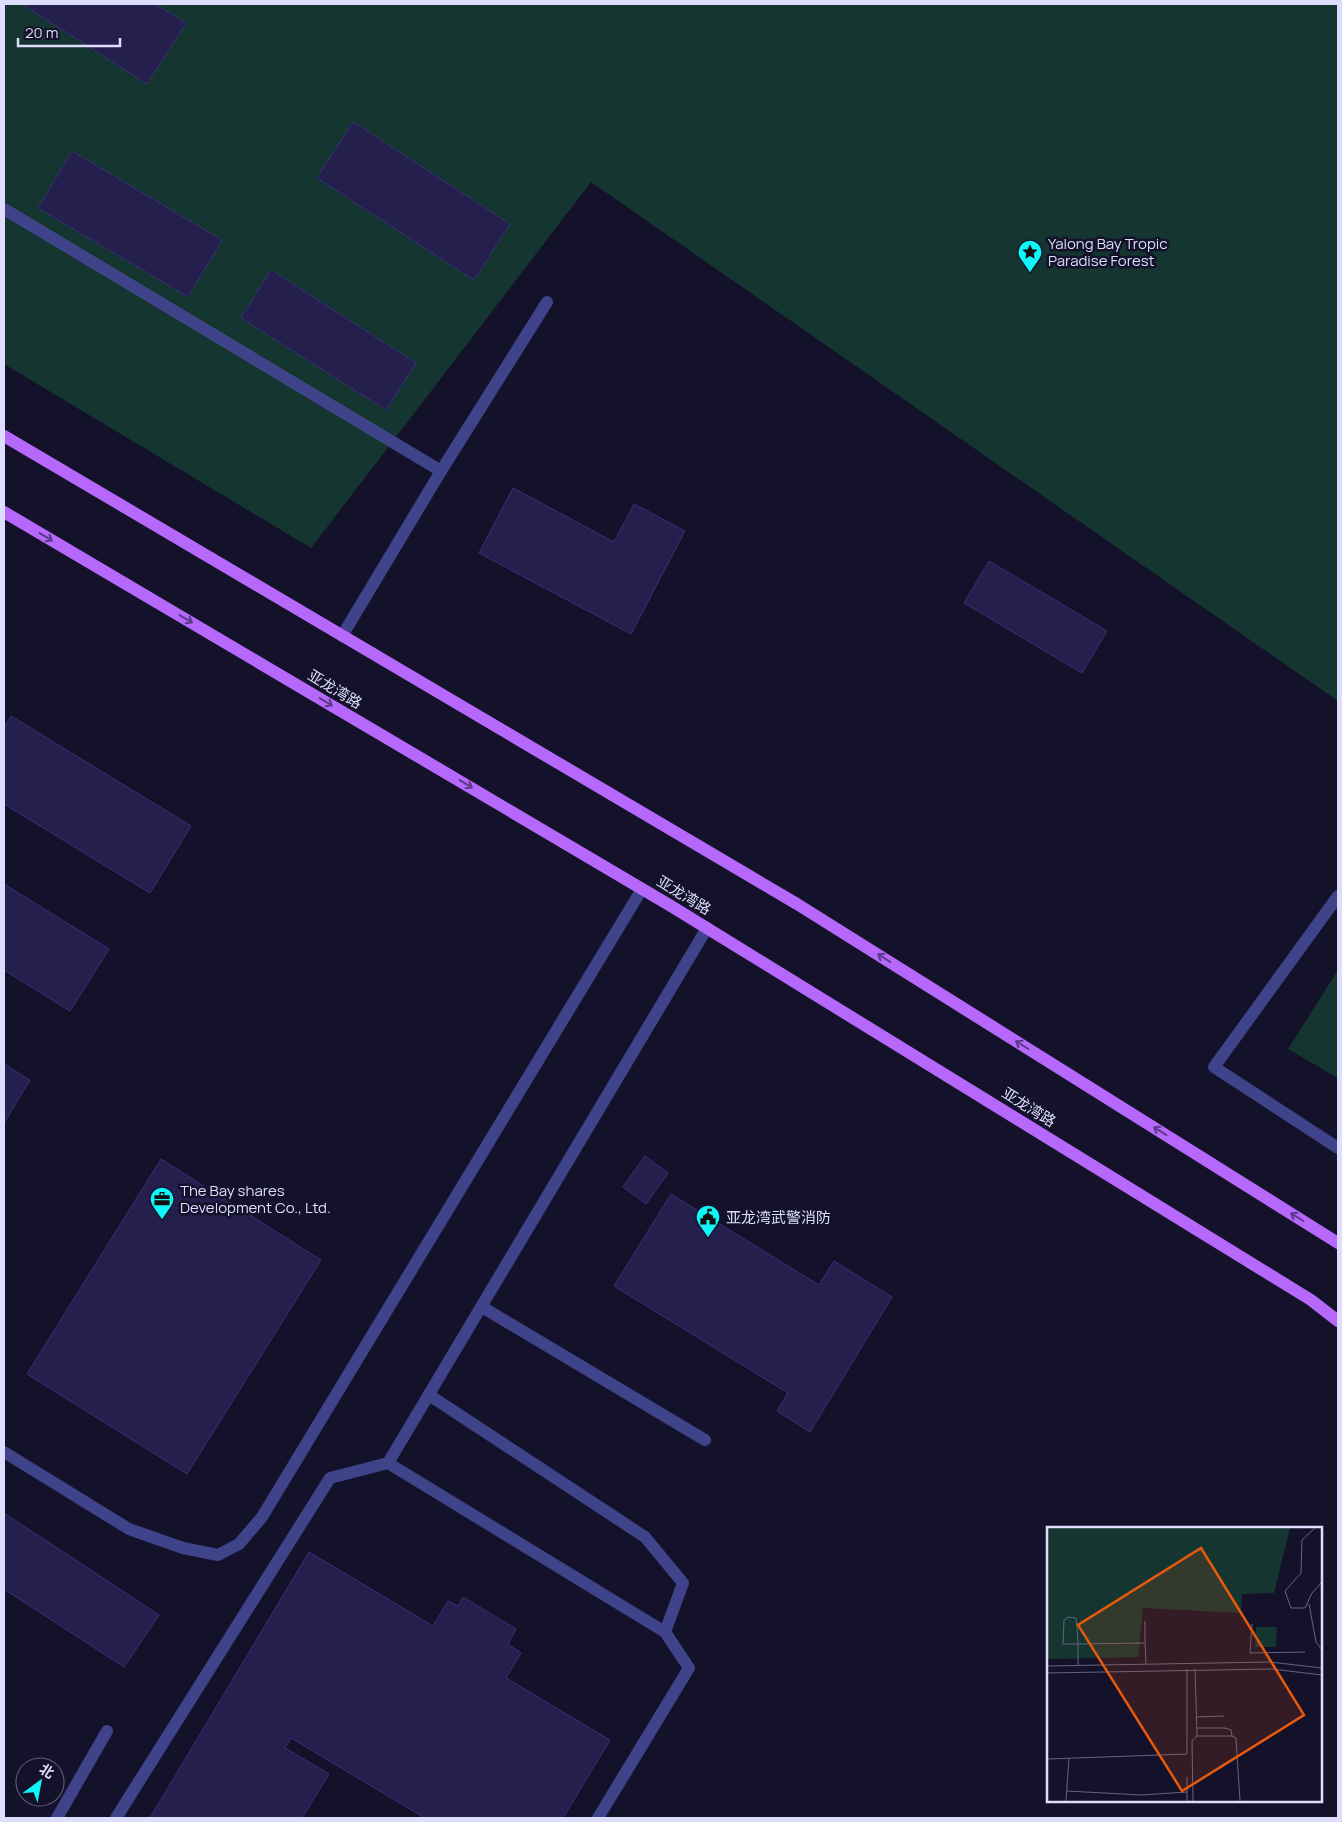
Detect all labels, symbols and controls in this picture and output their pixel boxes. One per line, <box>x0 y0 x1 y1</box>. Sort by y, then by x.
scale bar <box>18 15 120 47</box>
text: 20 m <box>25 22 58 43</box>
place label: Yalong Bay Tropic Paradise Forest <box>1048 233 1168 271</box>
place icon: Yalong Bay Tropic Paradise Forest <box>1017 239 1043 273</box>
one-way arrow <box>38 532 52 542</box>
one-way arrow <box>178 615 192 625</box>
street label: 亚龙湾路 <box>304 665 366 713</box>
one-way arrow <box>318 697 332 707</box>
one-way arrow <box>458 780 472 790</box>
street label: 亚龙湾路 <box>653 871 715 919</box>
one-way arrow <box>877 953 891 964</box>
one-way arrow <box>1015 1039 1029 1049</box>
street label: 亚龙湾路 <box>998 1082 1060 1132</box>
one-way arrow <box>1153 1125 1167 1135</box>
place label: The Bay shares Development Co., Ltd. <box>180 1180 331 1218</box>
office icon: The Bay shares Development Co., Ltd. <box>149 1186 175 1220</box>
public building icon: 亚龙湾武警消防 <box>695 1204 721 1238</box>
place label: 亚龙湾武警消防 <box>726 1207 831 1228</box>
one-way arrow <box>1291 1211 1305 1221</box>
inset map <box>1047 1527 1322 1802</box>
north arrow <box>15 1757 65 1807</box>
text: 北 <box>36 1759 58 1782</box>

